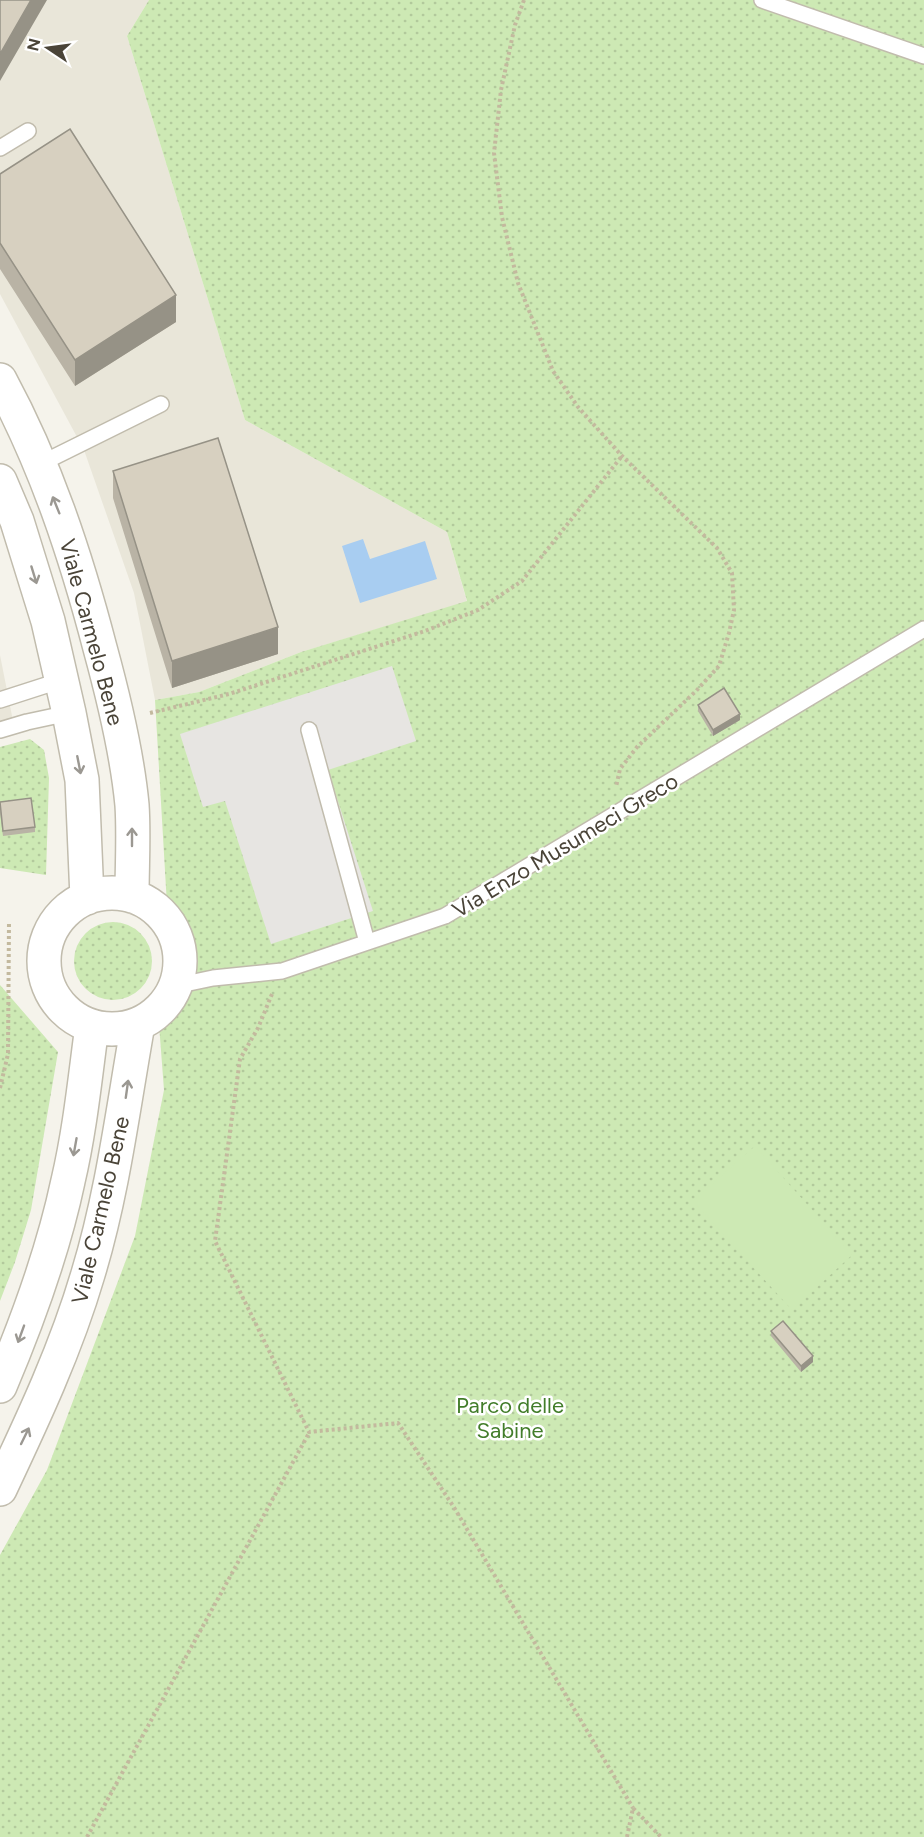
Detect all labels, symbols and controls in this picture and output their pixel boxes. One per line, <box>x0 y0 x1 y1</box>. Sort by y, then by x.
north arrow <box>18 18 78 78</box>
text: N <box>23 37 45 53</box>
one-way arrow <box>50 496 61 515</box>
street label: Viale Carmelo Bene <box>54 536 129 728</box>
one-way arrow <box>29 565 40 584</box>
one-way arrow <box>74 754 85 774</box>
street label: Via Enzo Musumeci Greco <box>447 767 683 924</box>
one-way arrow <box>126 828 138 848</box>
one-way arrow <box>122 1080 133 1100</box>
street label: Viale Carmelo Bene <box>66 1114 135 1307</box>
one-way arrow <box>69 1136 80 1156</box>
one-way arrow <box>14 1324 25 1342</box>
park label: Parco delle Sabine <box>456 1392 564 1444</box>
one-way arrow <box>20 1427 32 1445</box>

